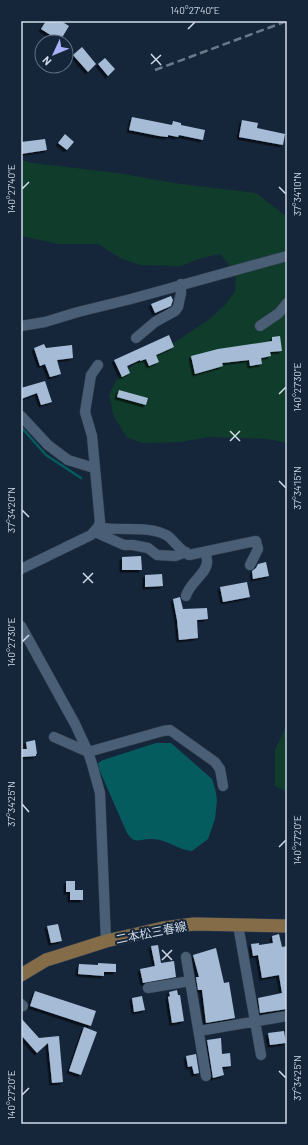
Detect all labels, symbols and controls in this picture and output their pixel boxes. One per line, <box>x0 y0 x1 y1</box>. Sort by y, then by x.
text: 140°27'40"E <box>170 4 220 16</box>
north arrow <box>34 34 74 74</box>
text: N <box>39 54 54 68</box>
text: 140°27'40"E <box>5 164 17 214</box>
text: 37°34'10"N <box>291 172 303 216</box>
text: 140°27'30"E <box>291 362 303 412</box>
text: 37°34'15"N <box>291 466 303 510</box>
text: 37°34'20"N <box>5 487 17 533</box>
text: 140°27'30"E <box>5 617 17 667</box>
text: 37°34'25"N <box>5 781 17 827</box>
text: 140°27'20"E <box>291 815 303 865</box>
street label: 二本松三春線 <box>114 918 188 946</box>
text: 37°34'25"N <box>291 1055 303 1101</box>
text: 140°27'20"E <box>5 1070 17 1120</box>

